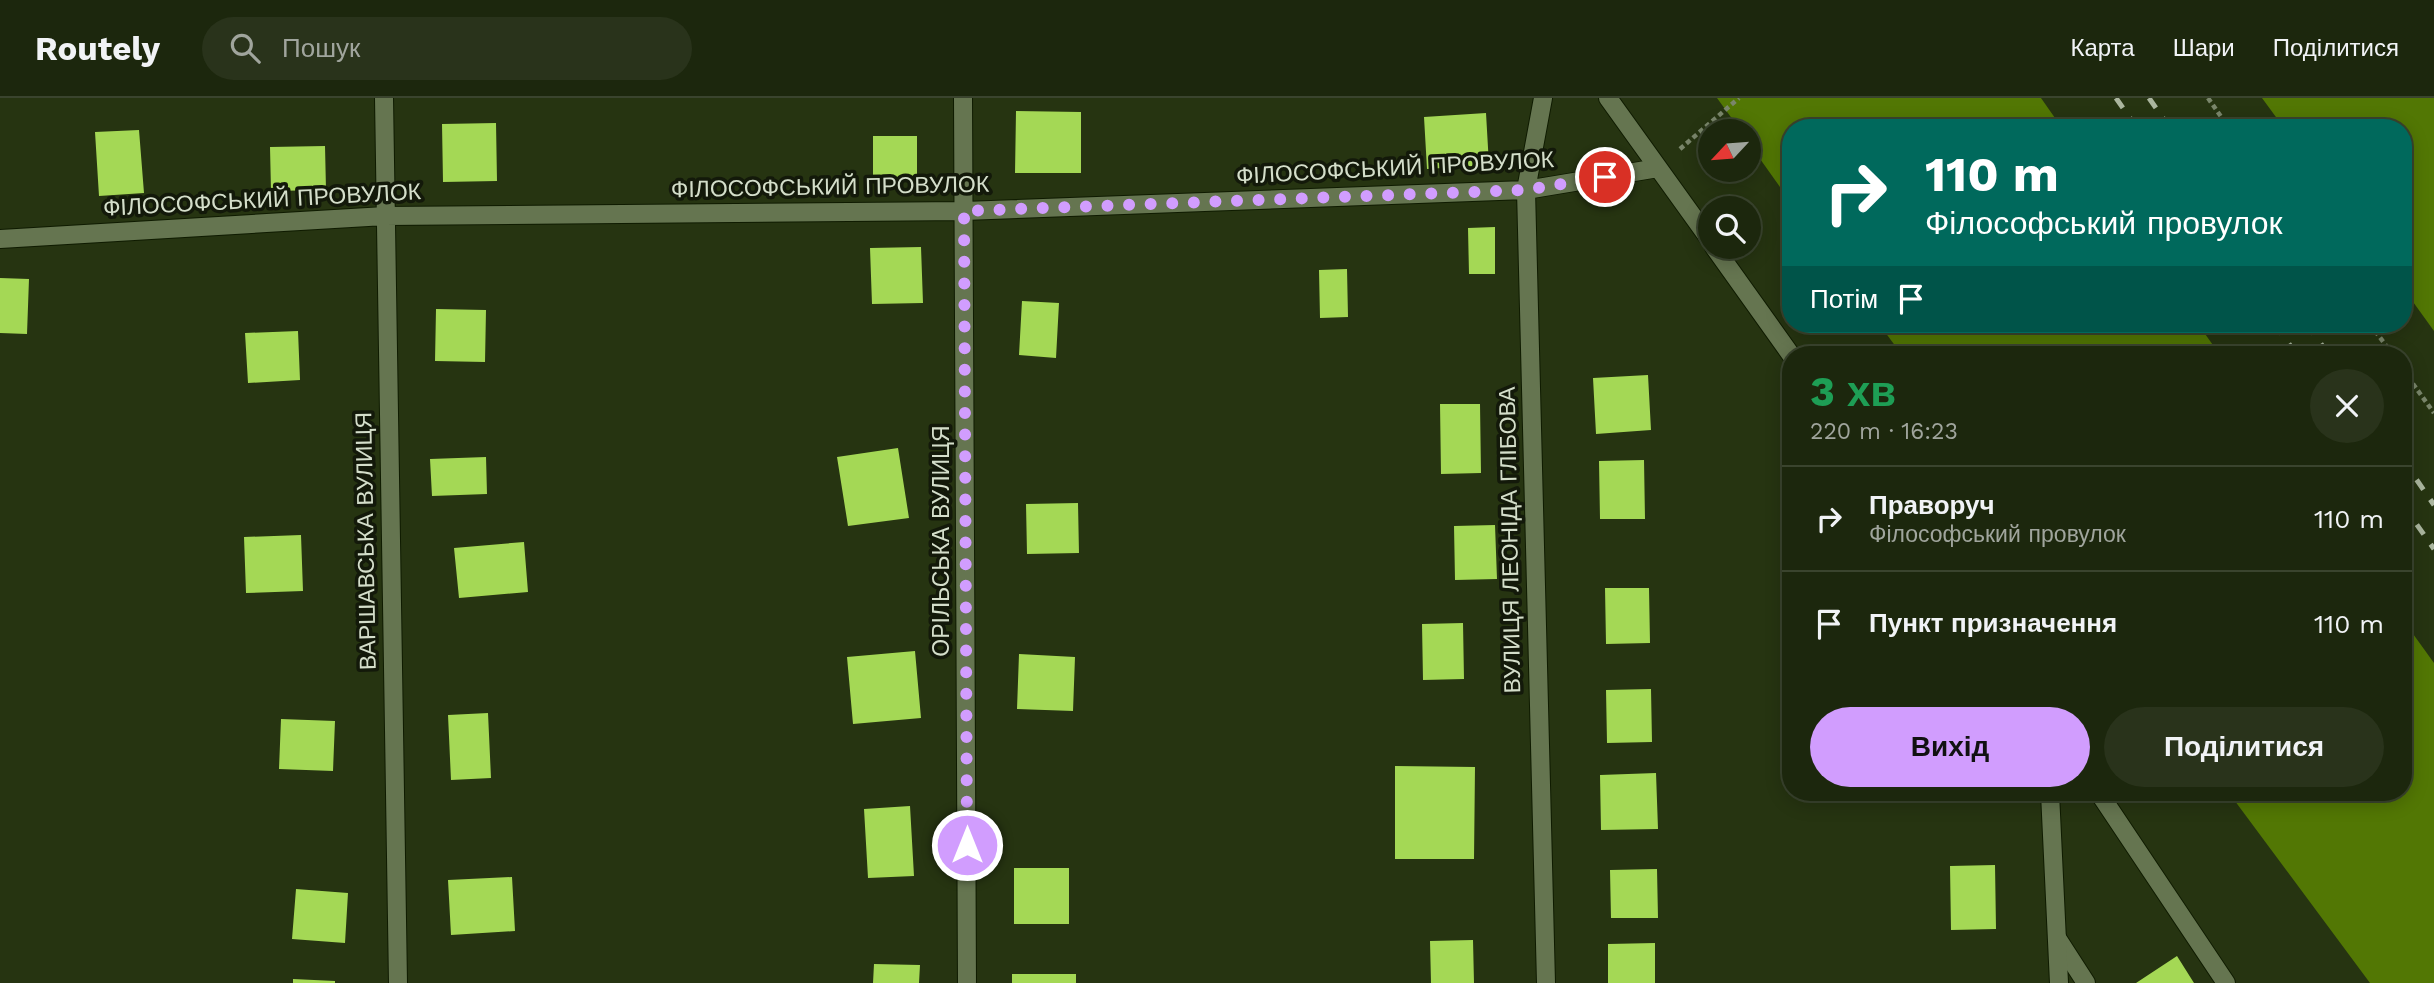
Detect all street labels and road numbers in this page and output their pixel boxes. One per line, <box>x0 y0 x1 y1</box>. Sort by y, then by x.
street label: ФІЛОСОФСЬКИЙ ПРОВУЛОК <box>1235 145 1555 190</box>
street label: ФІЛОСОФСЬКИЙ ПРОВУЛОК <box>671 170 990 203</box>
street label: ФІЛОСОФСЬКИЙ ПРОВУЛОК <box>102 177 422 222</box>
street label: ВУЛИЦЯ ЛЕОНІДА ГЛІБОВА <box>1494 386 1526 694</box>
street label: ВАРШАВСЬКА ВУЛИЦЯ <box>350 412 382 670</box>
street label: ОРІЛЬСЬКА ВУЛИЦЯ <box>928 425 955 657</box>

